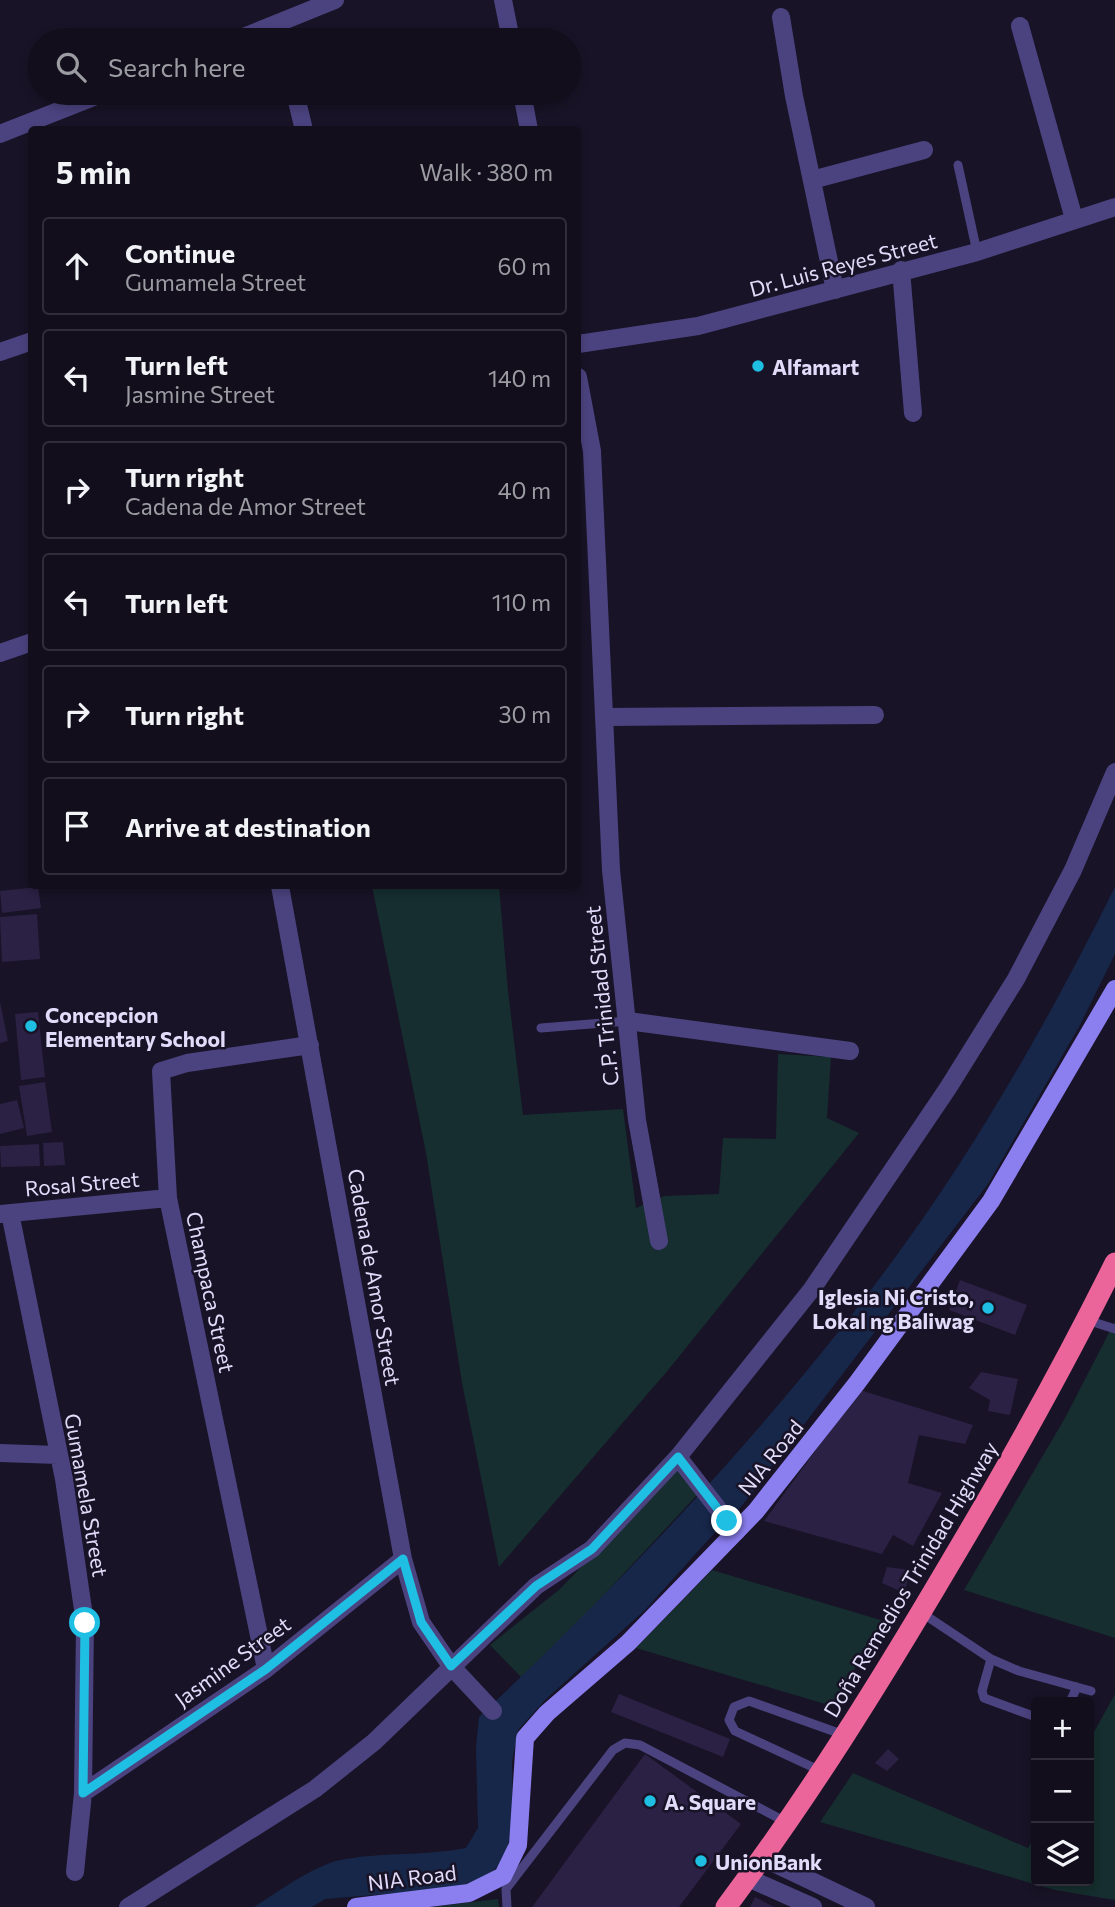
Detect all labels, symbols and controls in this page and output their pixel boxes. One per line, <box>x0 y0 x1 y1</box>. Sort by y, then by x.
search box <box>28 28 581 105</box>
icon: search <box>52 48 90 86</box>
text: Search here <box>108 51 246 82</box>
text: 5 min <box>56 153 131 190</box>
text: Walk · 380 m <box>420 158 553 186</box>
street label: Dr. Luis Reyes Street <box>746 227 940 301</box>
text: Continue <box>125 237 235 268</box>
icon: ahead <box>58 247 96 285</box>
text: 60 m <box>498 252 551 280</box>
text: Gumamela Street <box>125 268 306 296</box>
text: Turn left <box>125 349 228 380</box>
place label: Alfamart <box>772 354 859 379</box>
marker: Alfamart <box>750 358 766 374</box>
icon: left <box>58 359 96 397</box>
text: 140 m <box>488 364 551 392</box>
text: Jasmine Street <box>125 380 275 408</box>
text: Turn right <box>125 461 244 492</box>
icon: right <box>58 471 96 509</box>
text: 40 m <box>498 476 551 504</box>
text: Cadena de Amor Street <box>125 492 366 520</box>
icon: left <box>58 583 96 621</box>
text: Turn left <box>125 587 228 618</box>
text: 110 m <box>492 588 551 616</box>
icon: right <box>58 695 96 733</box>
text: Turn right <box>125 699 244 730</box>
text: 30 m <box>498 700 551 728</box>
icon: arrive <box>58 807 96 845</box>
text: Arrive at destination <box>125 811 371 842</box>
street label: C.P. Trinidad Street <box>579 905 623 1087</box>
place label: Concepcion Elementary School <box>45 1002 226 1051</box>
marker: Concepcion Elementary School <box>23 1018 39 1034</box>
street label: Rosal Street <box>24 1166 140 1200</box>
street label: Cadena de Amor Street <box>344 1167 406 1387</box>
street label: Champaca Street <box>182 1209 240 1375</box>
place label: Iglesia Ni Cristo, Lokal ng Baliwag <box>812 1284 974 1333</box>
marker: Iglesia Ni Cristo, Lokal ng Baliwag <box>980 1300 996 1316</box>
street label: Gumamela Street <box>60 1411 114 1579</box>
street label: NIA Road <box>732 1414 808 1500</box>
street label: Doña Remedios Trinidad Highway <box>818 1437 1002 1721</box>
route end <box>711 1505 742 1536</box>
route start <box>69 1607 100 1638</box>
street label: Jasmine Street <box>169 1611 295 1711</box>
map controls <box>1031 1697 1094 1886</box>
button: + <box>1031 1697 1094 1760</box>
button: − <box>1031 1760 1094 1823</box>
place label: A. Square <box>664 1789 756 1814</box>
marker: A. Square <box>642 1793 658 1809</box>
button: layers <box>1031 1823 1094 1886</box>
place label: UnionBank <box>715 1849 822 1874</box>
marker: UnionBank <box>693 1853 709 1869</box>
street label: NIA Road <box>366 1859 458 1895</box>

